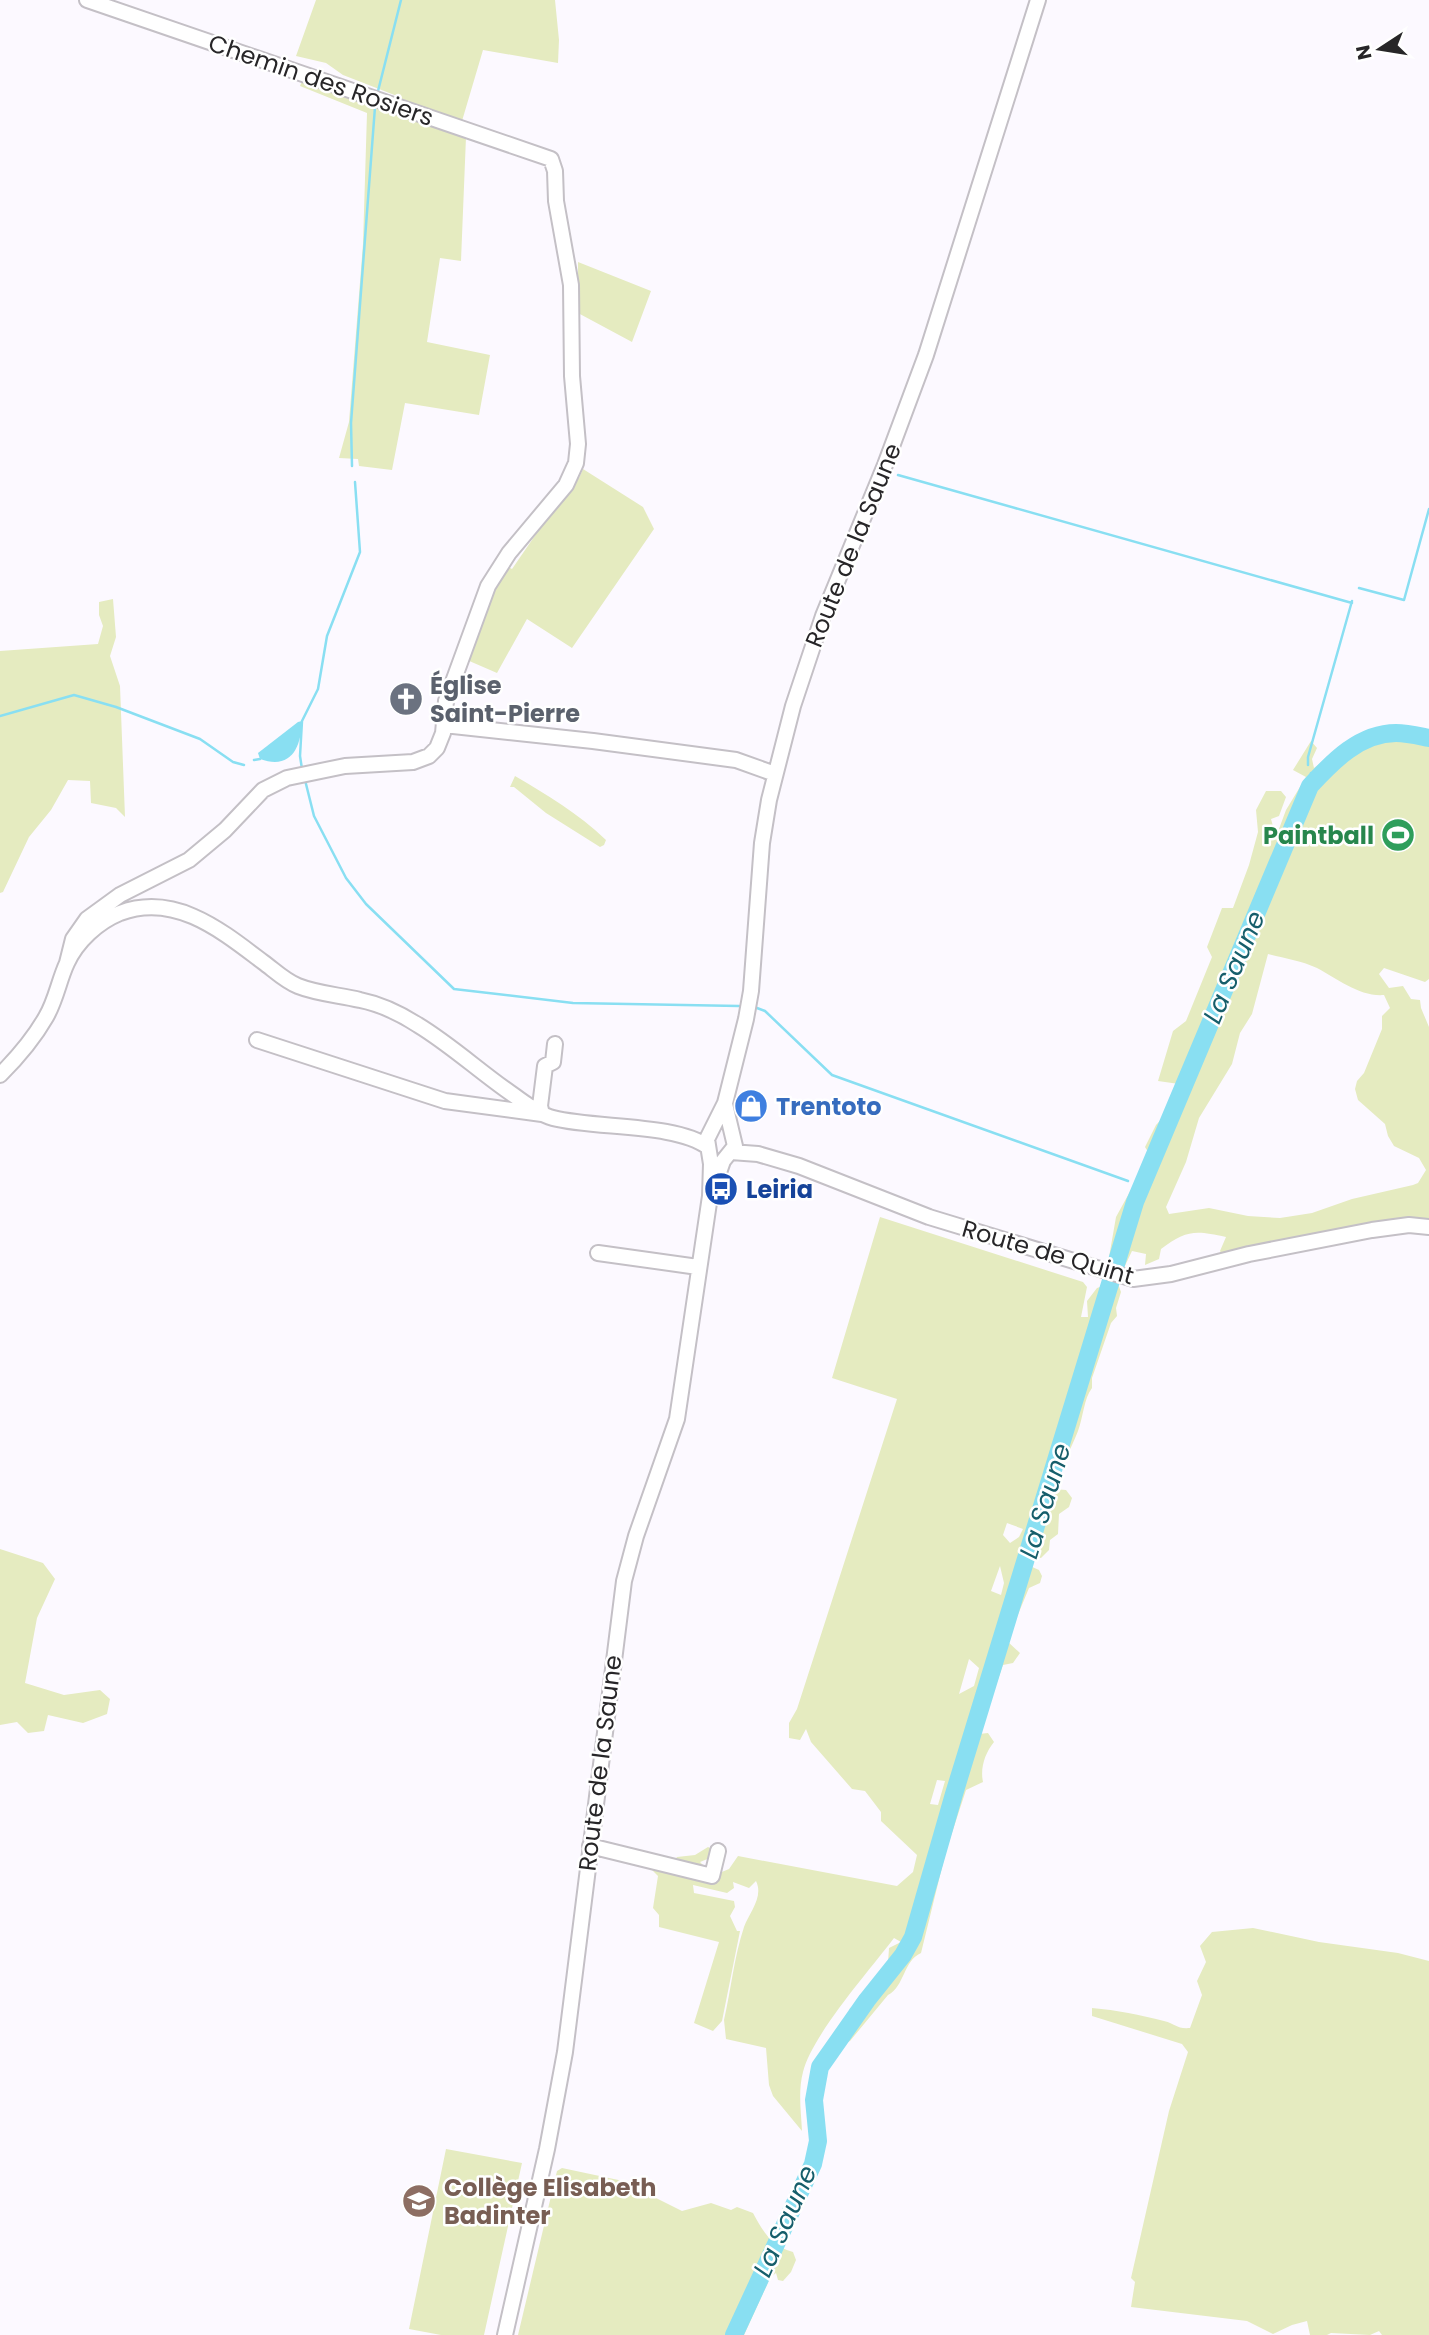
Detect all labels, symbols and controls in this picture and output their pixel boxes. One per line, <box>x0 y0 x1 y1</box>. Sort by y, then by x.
north arrow <box>1345 14 1415 84</box>
street label: Chemin des Rosiers <box>204 26 438 134</box>
text: N <box>1349 43 1379 62</box>
street label: Route de la Saune <box>797 438 909 652</box>
place label: Église Saint-Pierre <box>430 669 580 730</box>
church icon: Église Saint-Pierre <box>387 680 425 718</box>
sports icon: Paintball <box>1379 816 1417 854</box>
place label: Paintball <box>1263 819 1374 852</box>
water label: La Saune <box>1194 905 1274 1029</box>
shop icon: Trentoto <box>732 1087 770 1125</box>
place label: Trentoto <box>776 1090 881 1123</box>
bus stop icon: Leiria <box>702 1170 740 1208</box>
place label: Leiria <box>746 1173 813 1206</box>
street label: Route de Quint <box>958 1212 1138 1292</box>
water label: La Saune <box>1010 1439 1080 1563</box>
street label: Route de la Saune <box>570 1653 630 1873</box>
water label: La Saune <box>744 2159 826 2283</box>
place label: Collège Elisabeth Badinter <box>444 2171 657 2232</box>
school or university icon: Collège Elisabeth Badinter <box>400 2182 438 2220</box>

